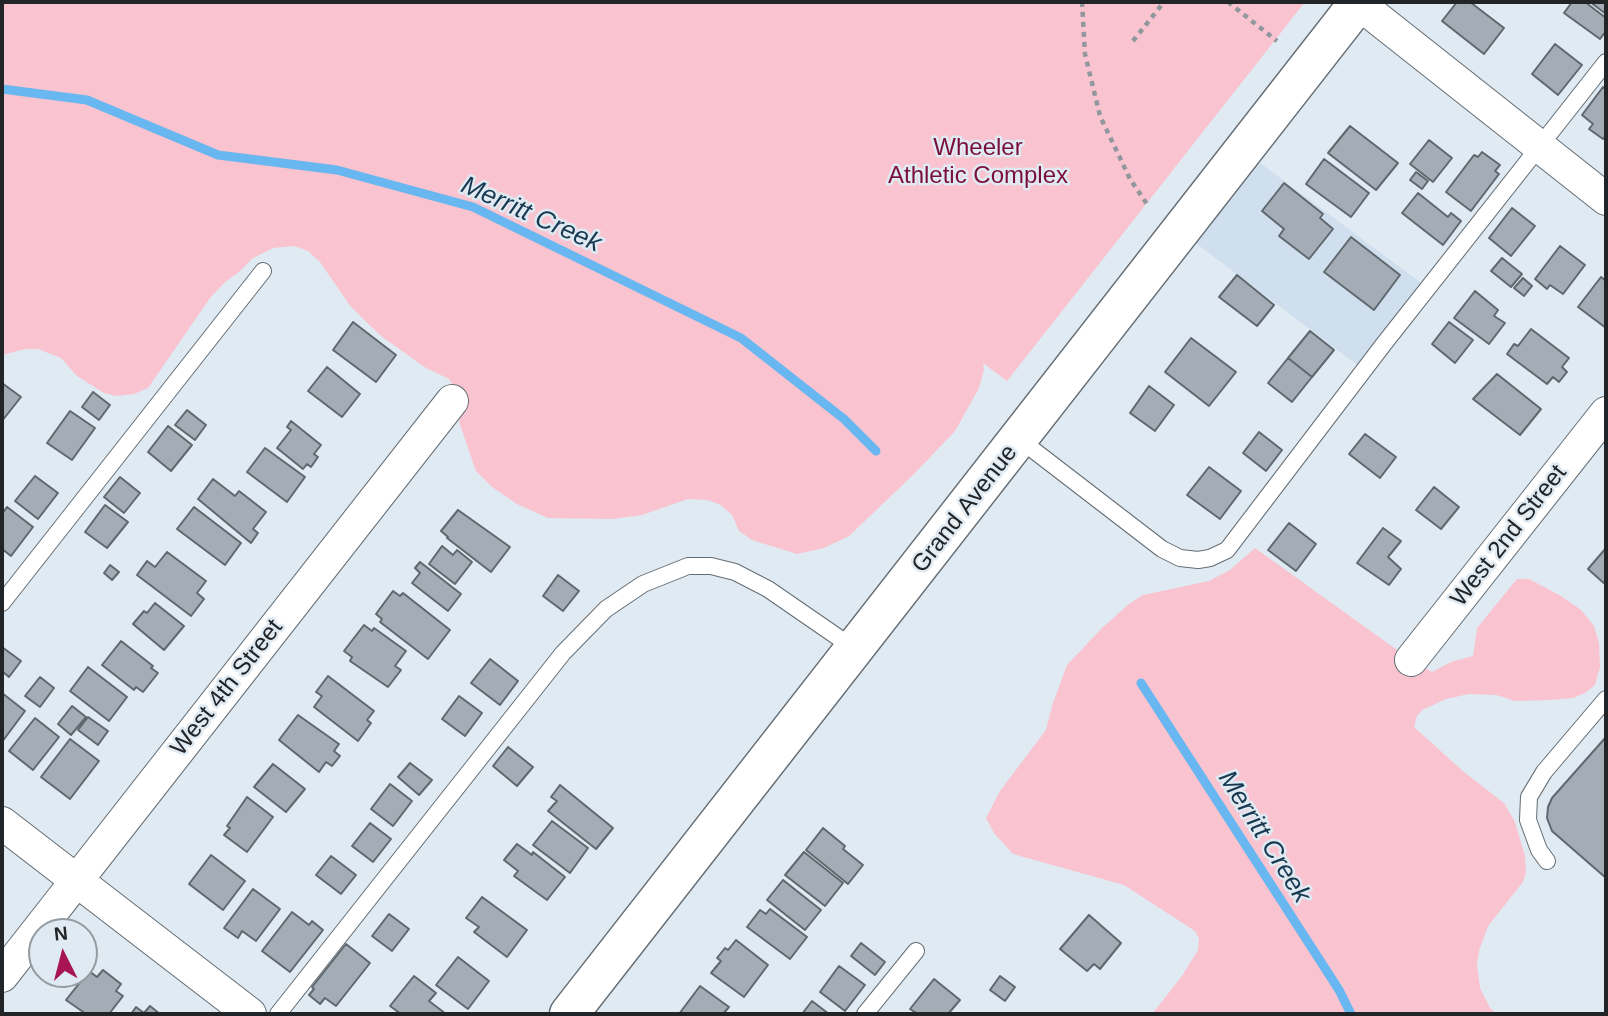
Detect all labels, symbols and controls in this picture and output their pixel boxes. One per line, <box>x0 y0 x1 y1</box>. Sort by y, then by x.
park label: Wheeler Athletic Complex <box>888 134 1068 190</box>
water label: Merritt Creek <box>456 170 606 260</box>
street label: Grand Avenue <box>906 439 1024 579</box>
street label: West 2nd Street <box>1445 460 1573 612</box>
street label: West 4th Street <box>165 614 289 762</box>
water label: Merritt Creek <box>1211 765 1317 909</box>
north arrow <box>28 918 98 988</box>
text: N <box>53 922 69 945</box>

